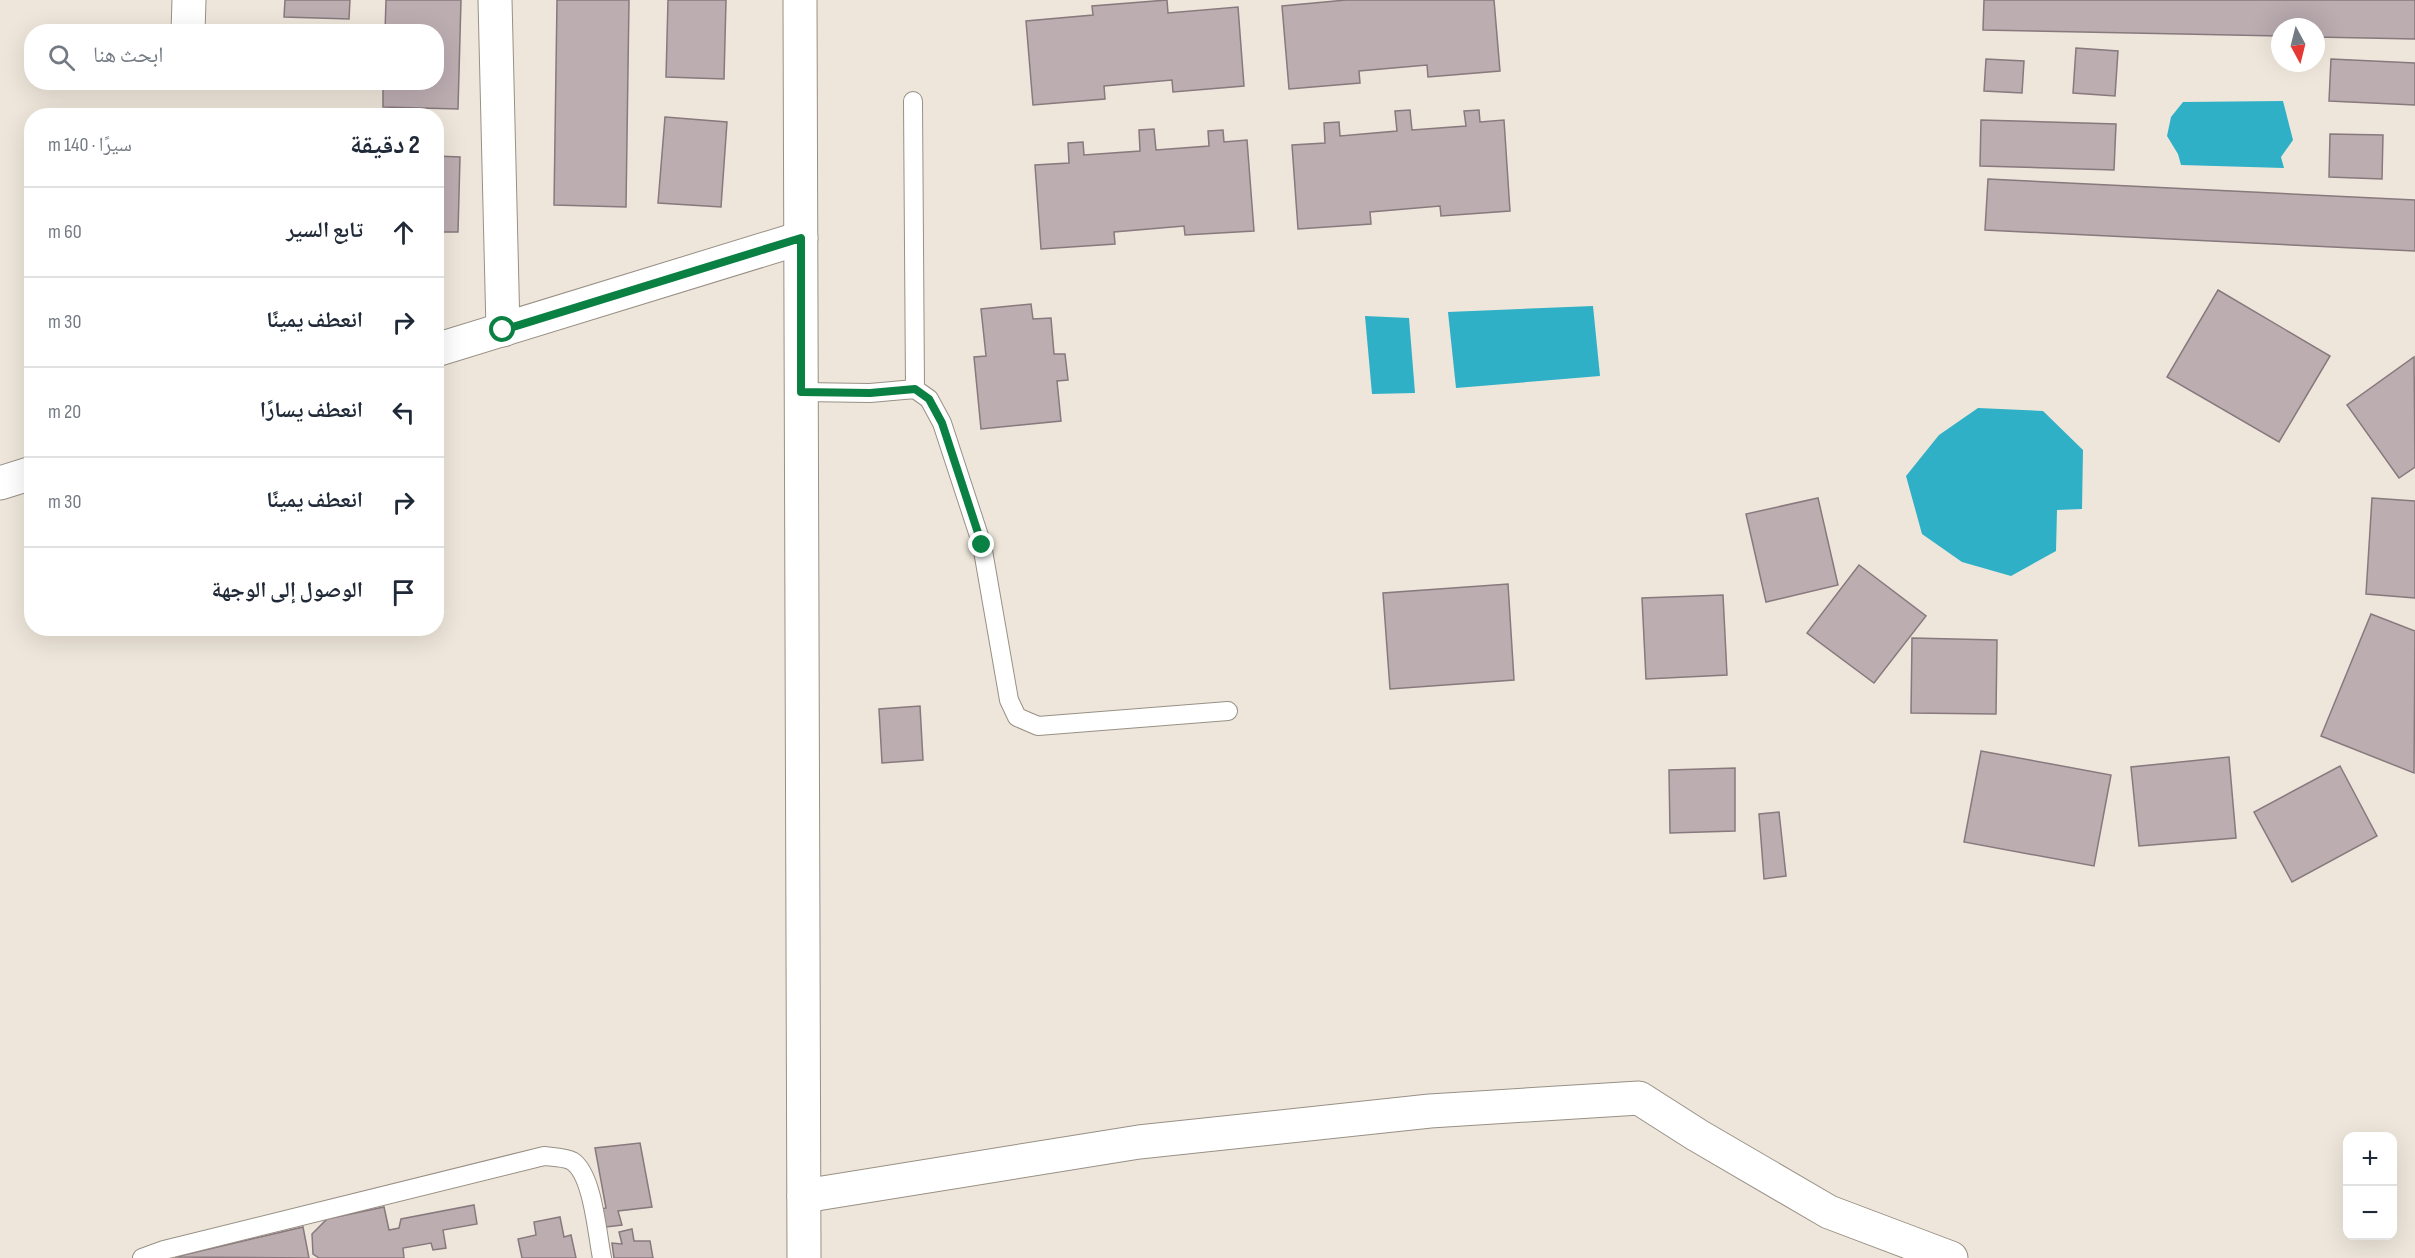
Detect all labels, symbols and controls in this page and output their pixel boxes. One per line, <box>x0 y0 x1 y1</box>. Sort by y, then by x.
north arrow <box>2271 18 2325 72</box>
search box <box>24 24 444 90</box>
icon: search <box>45 41 78 74</box>
text: ابحث هنا <box>93 42 164 69</box>
text: 2 دقيقة <box>350 130 420 161</box>
text: سيرًا · 140 m <box>48 133 132 157</box>
icon: ahead <box>387 216 420 249</box>
text: تابع السير <box>286 217 363 244</box>
text: 60 m <box>48 220 82 244</box>
icon: right <box>387 306 420 339</box>
text: انعطف يمينًا <box>266 307 363 334</box>
text: 30 m <box>48 310 81 334</box>
route start <box>489 316 515 342</box>
icon: left <box>387 396 420 429</box>
text: انعطف يسارًا <box>260 397 363 424</box>
text: 20 m <box>48 400 81 424</box>
icon: right <box>387 486 420 519</box>
text: انعطف يمينًا <box>266 487 363 514</box>
text: 30 m <box>48 490 81 514</box>
route end <box>968 531 994 557</box>
icon: arrive <box>387 576 420 609</box>
text: الوصول إلى الوجهة <box>211 577 363 604</box>
map controls <box>2343 1132 2397 1240</box>
button: + <box>2343 1132 2397 1186</box>
button: − <box>2343 1186 2397 1240</box>

